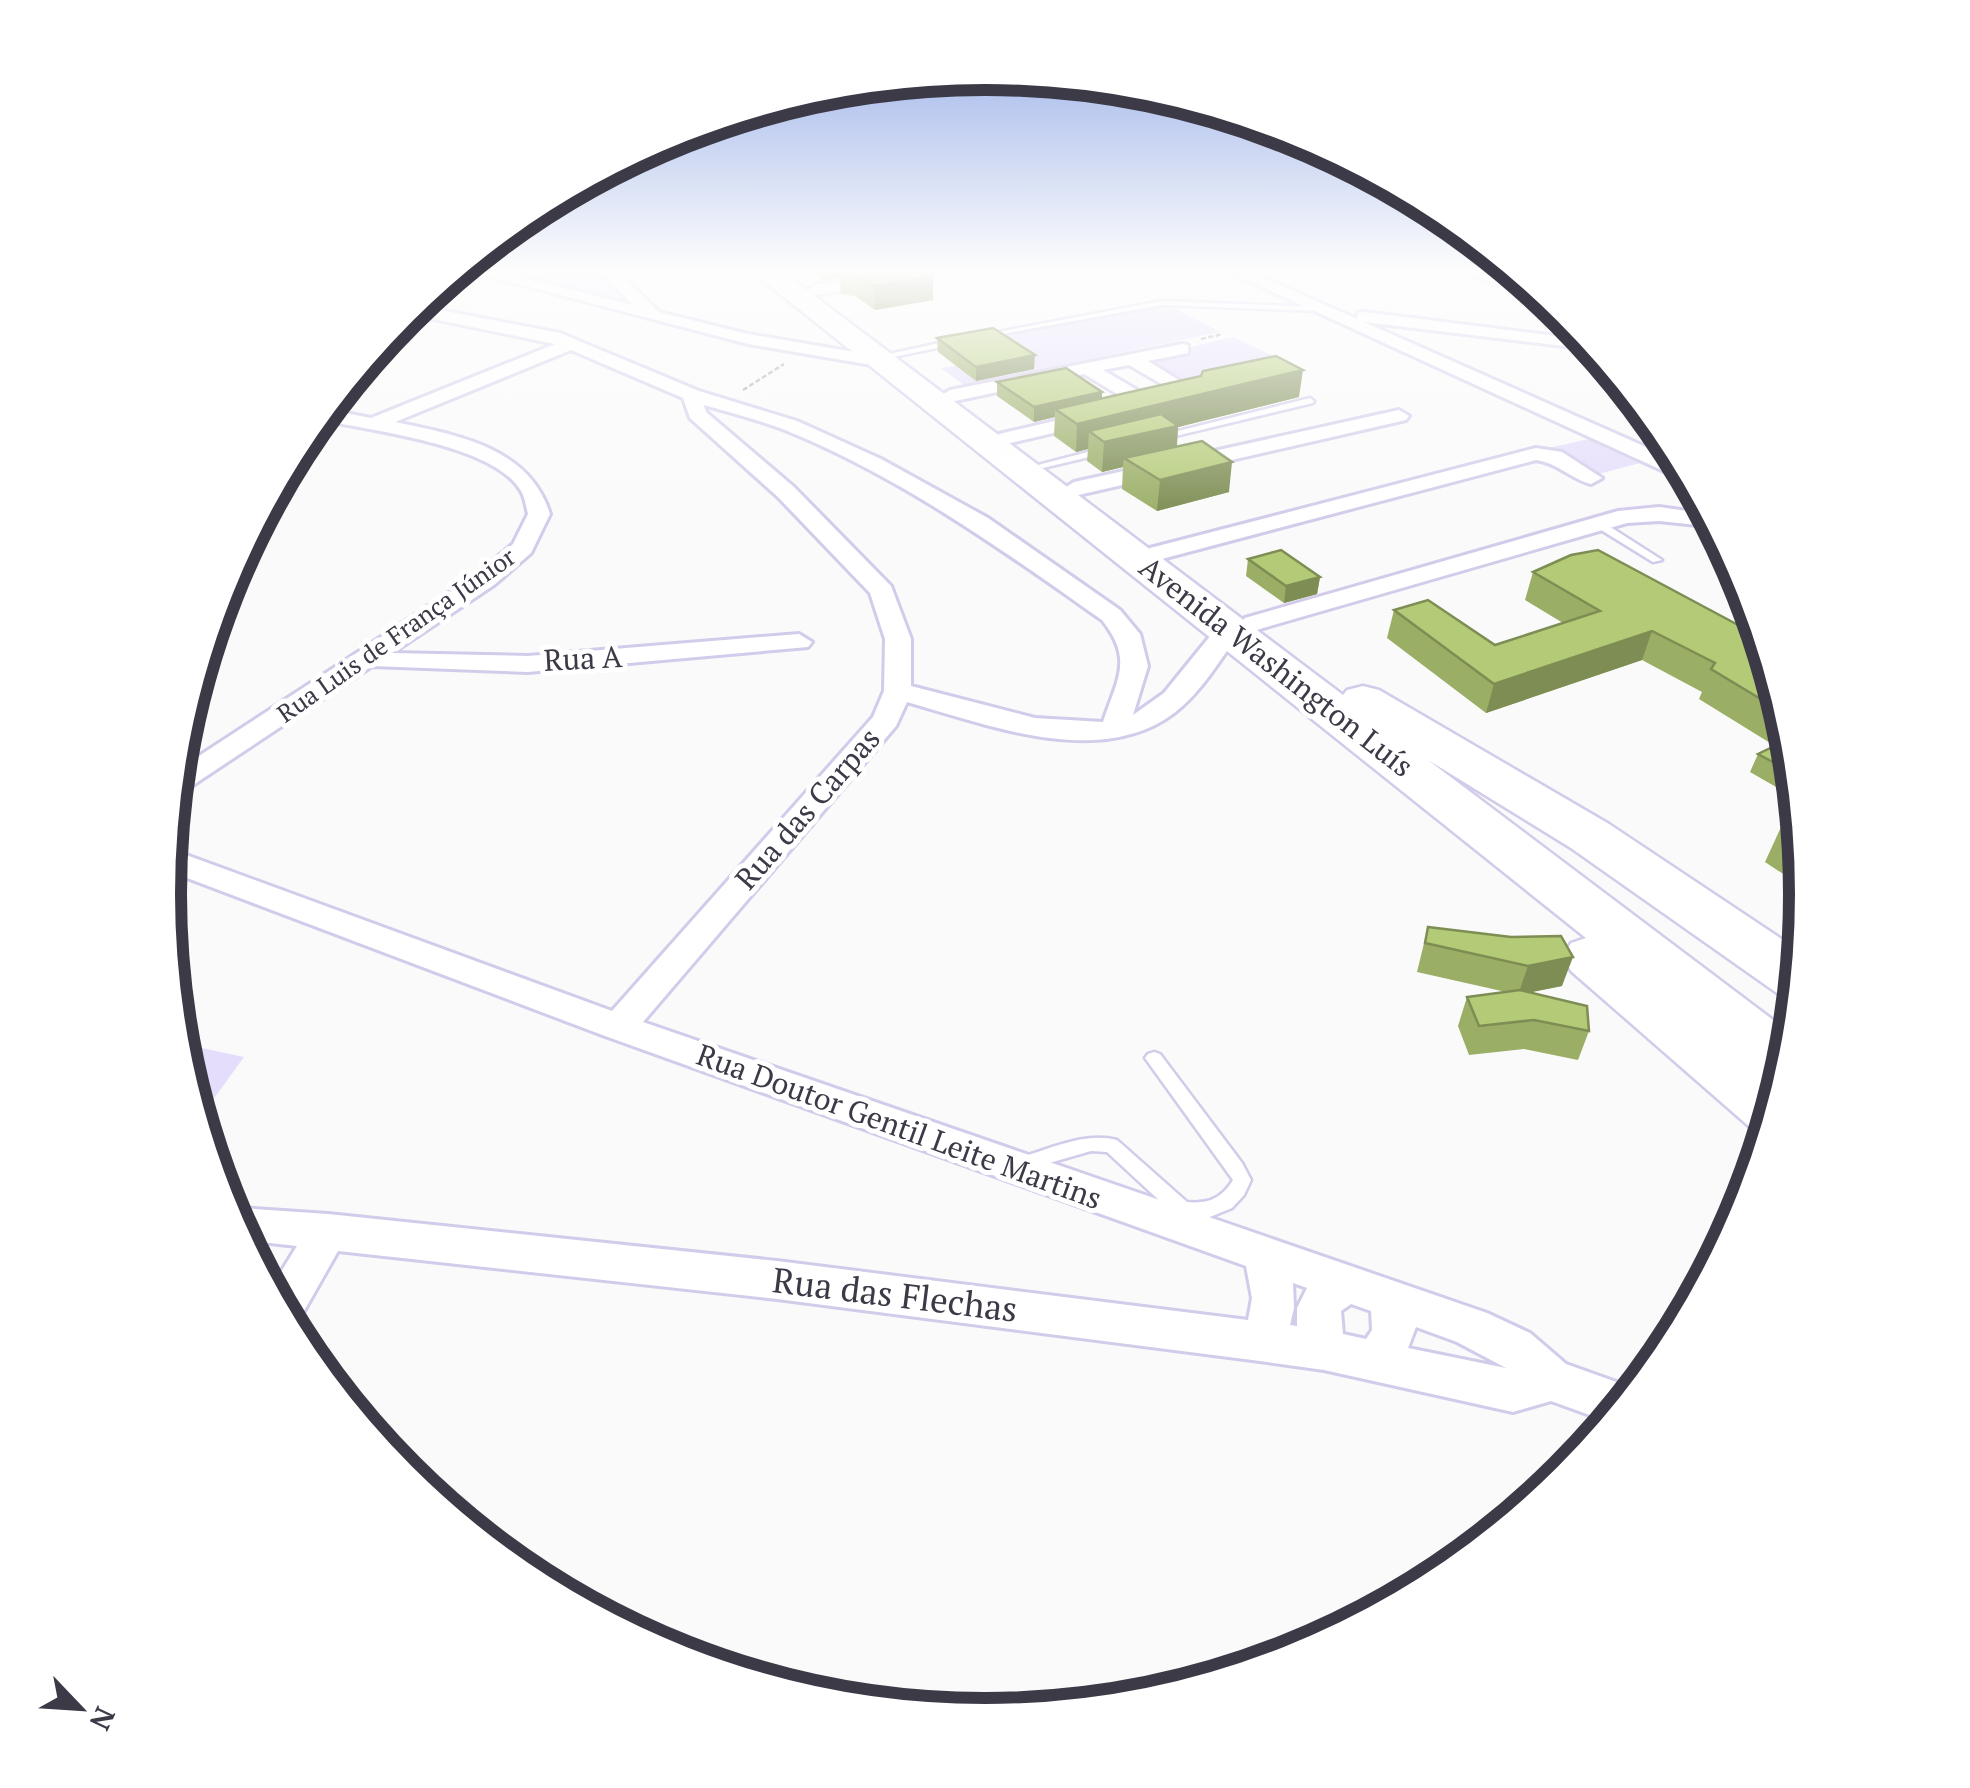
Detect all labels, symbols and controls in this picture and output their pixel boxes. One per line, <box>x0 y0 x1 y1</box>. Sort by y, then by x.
street label: Rua Luis de França Júnior <box>270 539 522 729</box>
street label: Avenida Washington Luís <box>1132 547 1422 786</box>
street label: Rua A <box>543 636 624 680</box>
street label: Rua das Carpas <box>726 719 889 898</box>
street label: Rua Doutor Gentil Leite Martins <box>691 1034 1107 1218</box>
street label: Rua das Flechas <box>770 1256 1020 1332</box>
north arrow <box>30 1658 130 1758</box>
text: N <box>82 1701 124 1736</box>

